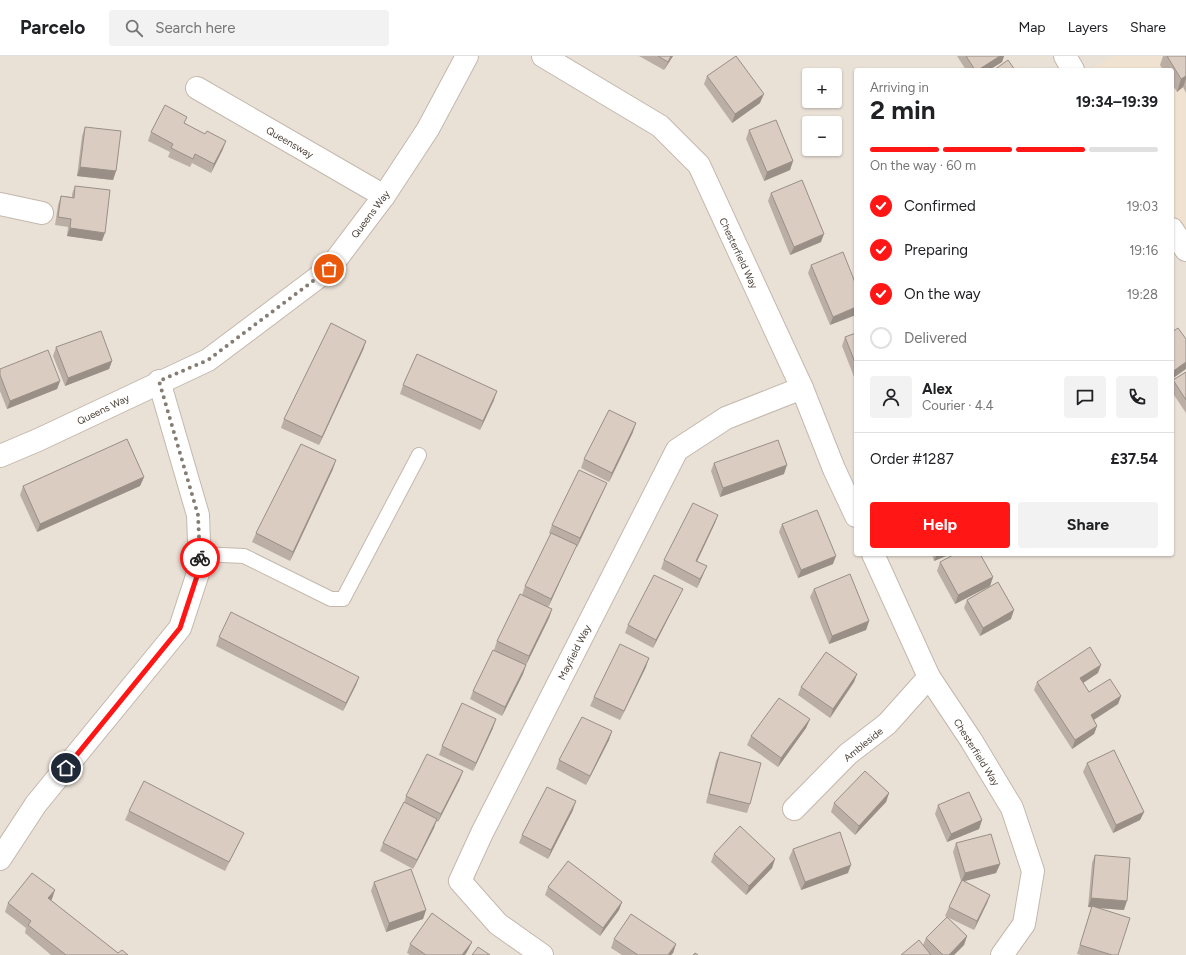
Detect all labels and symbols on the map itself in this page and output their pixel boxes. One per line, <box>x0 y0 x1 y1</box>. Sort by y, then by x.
street label: Queensway <box>264 124 316 162</box>
street label: Queens Way <box>348 187 393 241</box>
street label: Chesterfield Way <box>716 216 761 292</box>
pin <box>312 252 346 286</box>
street label: Queens Way <box>75 391 132 428</box>
courier <box>180 538 220 578</box>
street label: Mayfield Way <box>555 622 594 682</box>
street label: Chesterfield Way <box>951 716 1003 789</box>
street label: Ambleside <box>841 724 886 764</box>
pin <box>49 751 83 785</box>

